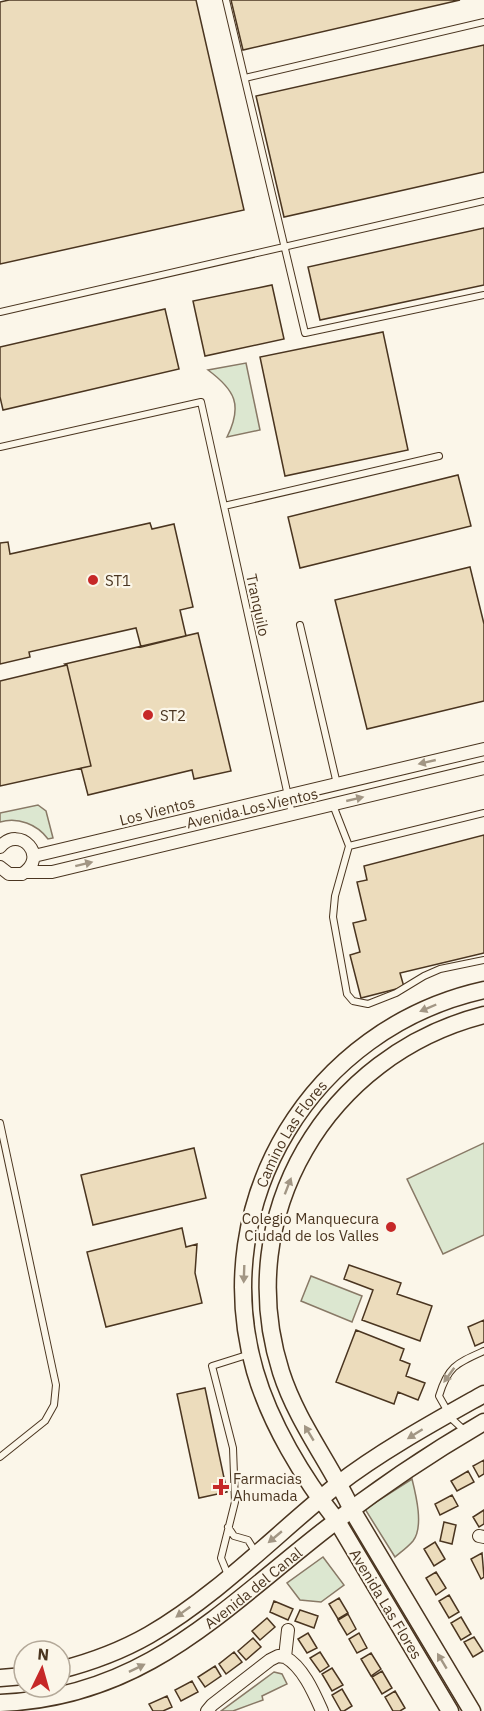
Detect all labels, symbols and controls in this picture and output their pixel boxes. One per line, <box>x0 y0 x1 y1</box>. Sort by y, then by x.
place label: ST1 <box>105 571 131 590</box>
street label: Tranquilo <box>242 572 274 638</box>
marker: ST1 <box>86 573 100 587</box>
place label: ST2 <box>160 706 186 725</box>
marker: ST2 <box>141 708 155 722</box>
one-way arrow <box>418 758 436 768</box>
street label: Avenida Los Vientos <box>184 784 320 832</box>
street label: Los Vientos <box>117 792 197 830</box>
one-way arrow <box>346 793 364 803</box>
one-way arrow <box>75 858 93 868</box>
one-way arrow <box>419 1003 437 1013</box>
street label: Camino Las Flores <box>252 1076 331 1190</box>
one-way arrow <box>283 1176 293 1194</box>
place label: Colegio Manquecura Ciudad de los Valles <box>242 1209 379 1245</box>
marker: Colegio Manquecura Ciudad de los Valles <box>384 1220 398 1234</box>
one-way arrow <box>239 1264 248 1283</box>
one-way arrow <box>443 1367 455 1383</box>
one-way arrow <box>304 1425 315 1441</box>
one-way arrow <box>407 1428 423 1439</box>
place label: Farmacias Ahumada <box>233 1469 302 1505</box>
marker: Farmacias Ahumada <box>214 1480 228 1494</box>
one-way arrow <box>268 1530 283 1543</box>
street label: Avenida del Canal <box>200 1543 306 1632</box>
street label: Avenida Las Flores <box>346 1545 426 1663</box>
one-way arrow <box>176 1606 192 1618</box>
north arrow <box>12 1639 72 1699</box>
text: N <box>37 1644 50 1665</box>
one-way arrow <box>436 1653 447 1669</box>
one-way arrow <box>129 1664 146 1673</box>

